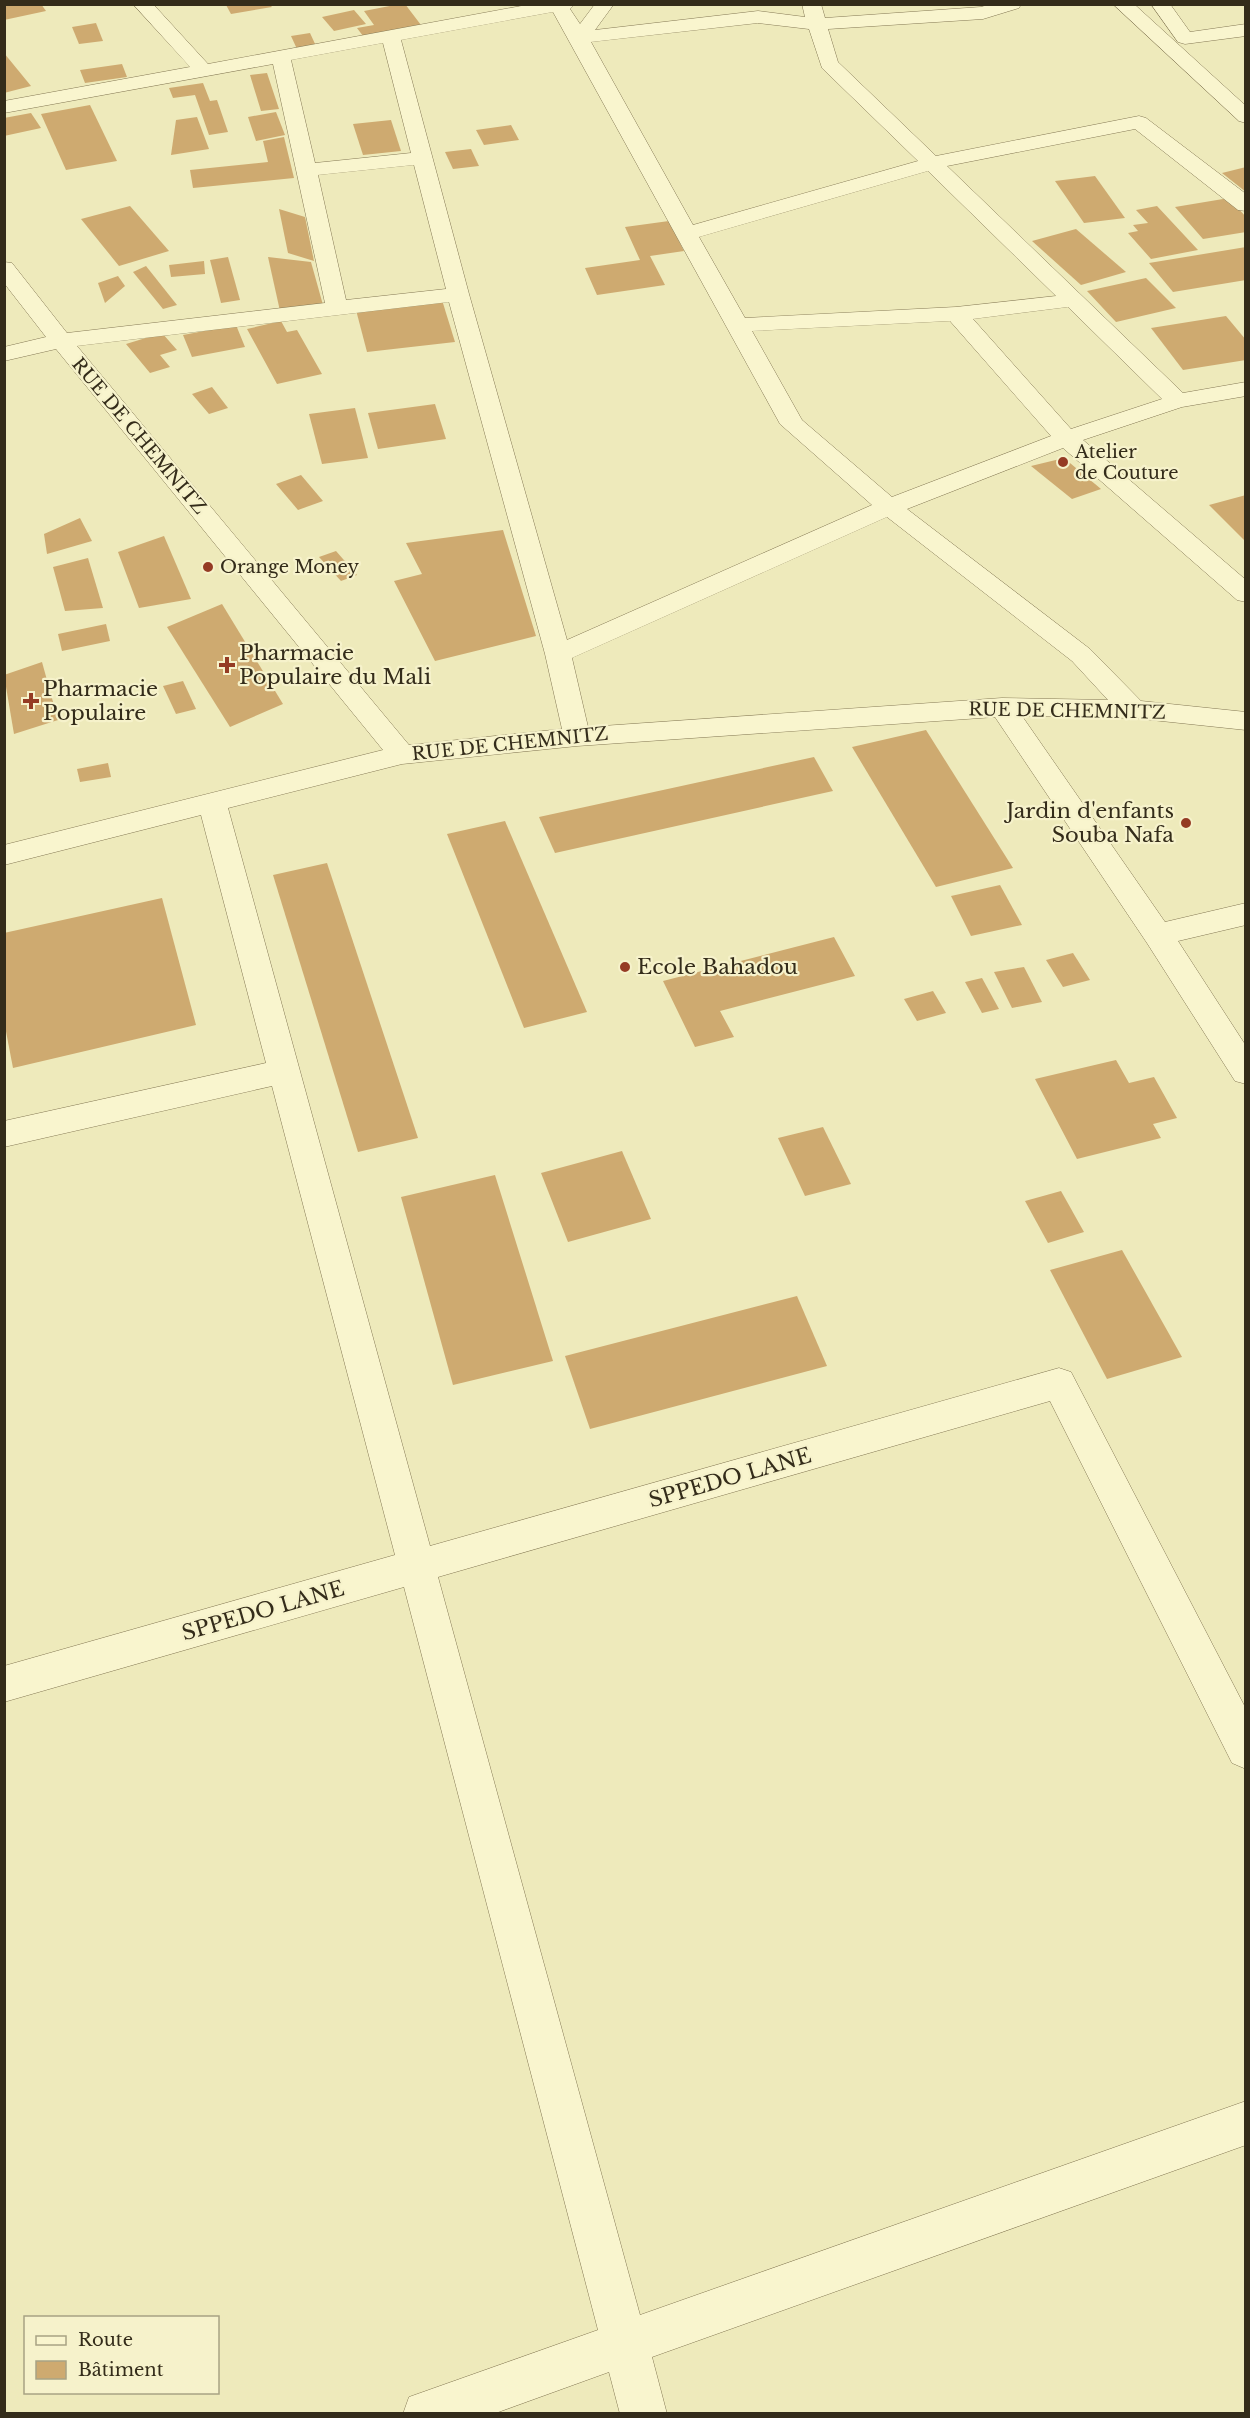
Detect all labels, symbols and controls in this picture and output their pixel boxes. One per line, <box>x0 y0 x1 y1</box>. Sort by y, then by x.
street label: RUE DE CHEMNITZ <box>67 353 211 519</box>
place label: Atelier de Couture <box>1074 441 1178 484</box>
marker: Atelier de Couture <box>1056 455 1070 469</box>
place label: Orange Money <box>220 556 360 578</box>
marker: Orange Money <box>201 560 215 574</box>
place label: Pharmacie Populaire du Mali <box>239 640 431 690</box>
marker: Pharmacie Populaire du Mali <box>220 658 234 672</box>
place label: Pharmacie Populaire <box>43 676 158 726</box>
marker: Pharmacie Populaire <box>24 694 38 708</box>
street label: RUE DE CHEMNITZ <box>968 698 1166 724</box>
street label: RUE DE CHEMNITZ <box>411 723 609 765</box>
place label: Jardin d'enfants Souba Nafa <box>1003 798 1174 848</box>
marker: Jardin d'enfants Souba Nafa <box>1179 816 1193 830</box>
place label: Ecole Bahadou <box>637 954 798 980</box>
marker: Ecole Bahadou <box>618 960 632 974</box>
street label: SPPEDO LANE <box>646 1442 814 1514</box>
street label: SPPEDO LANE <box>179 1575 347 1647</box>
legend <box>24 2316 219 2394</box>
text: Route <box>78 2329 133 2351</box>
text: Bâtiment <box>78 2359 164 2381</box>

